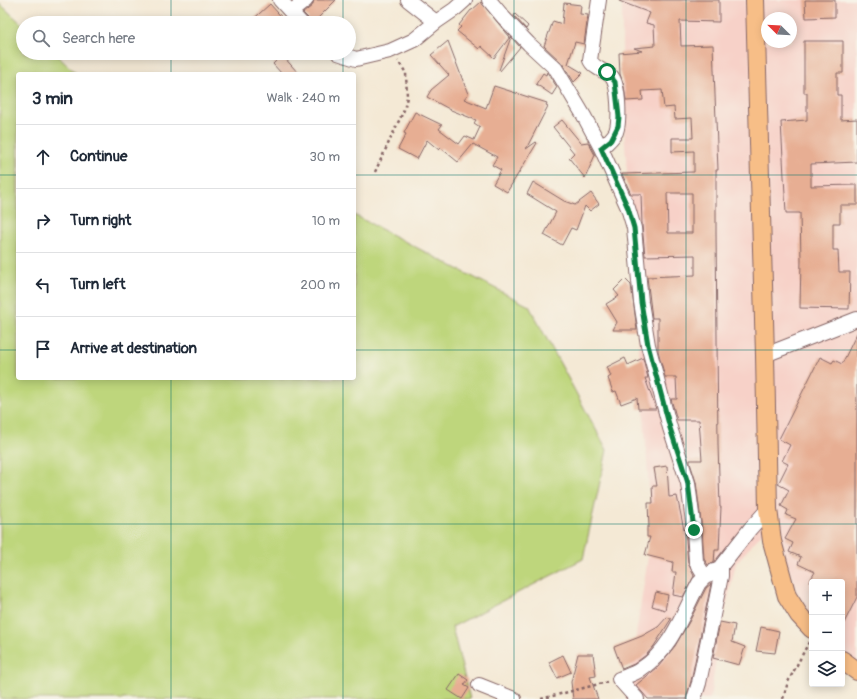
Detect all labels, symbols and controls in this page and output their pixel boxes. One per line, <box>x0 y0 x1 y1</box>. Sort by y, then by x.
north arrow <box>761 12 797 48</box>
search box <box>16 16 356 60</box>
icon: search <box>30 27 52 49</box>
text: Search here <box>62 29 135 48</box>
route start <box>598 63 616 81</box>
text: 3 min <box>32 88 73 109</box>
text: Walk · 240 m <box>266 90 340 106</box>
icon: ahead <box>32 146 54 168</box>
text: Continue <box>70 147 128 166</box>
text: 30 m <box>310 149 340 165</box>
icon: right <box>32 210 54 232</box>
text: Turn right <box>70 211 131 230</box>
text: 10 m <box>312 213 340 229</box>
icon: left <box>32 274 54 296</box>
text: Turn left <box>70 275 126 294</box>
text: 200 m <box>301 277 340 293</box>
icon: arrive <box>32 338 54 360</box>
text: Arrive at destination <box>70 339 197 358</box>
route end <box>685 521 703 539</box>
map controls <box>809 579 845 687</box>
button: + <box>809 579 845 615</box>
button: − <box>809 615 845 651</box>
button: layers <box>809 651 845 687</box>

